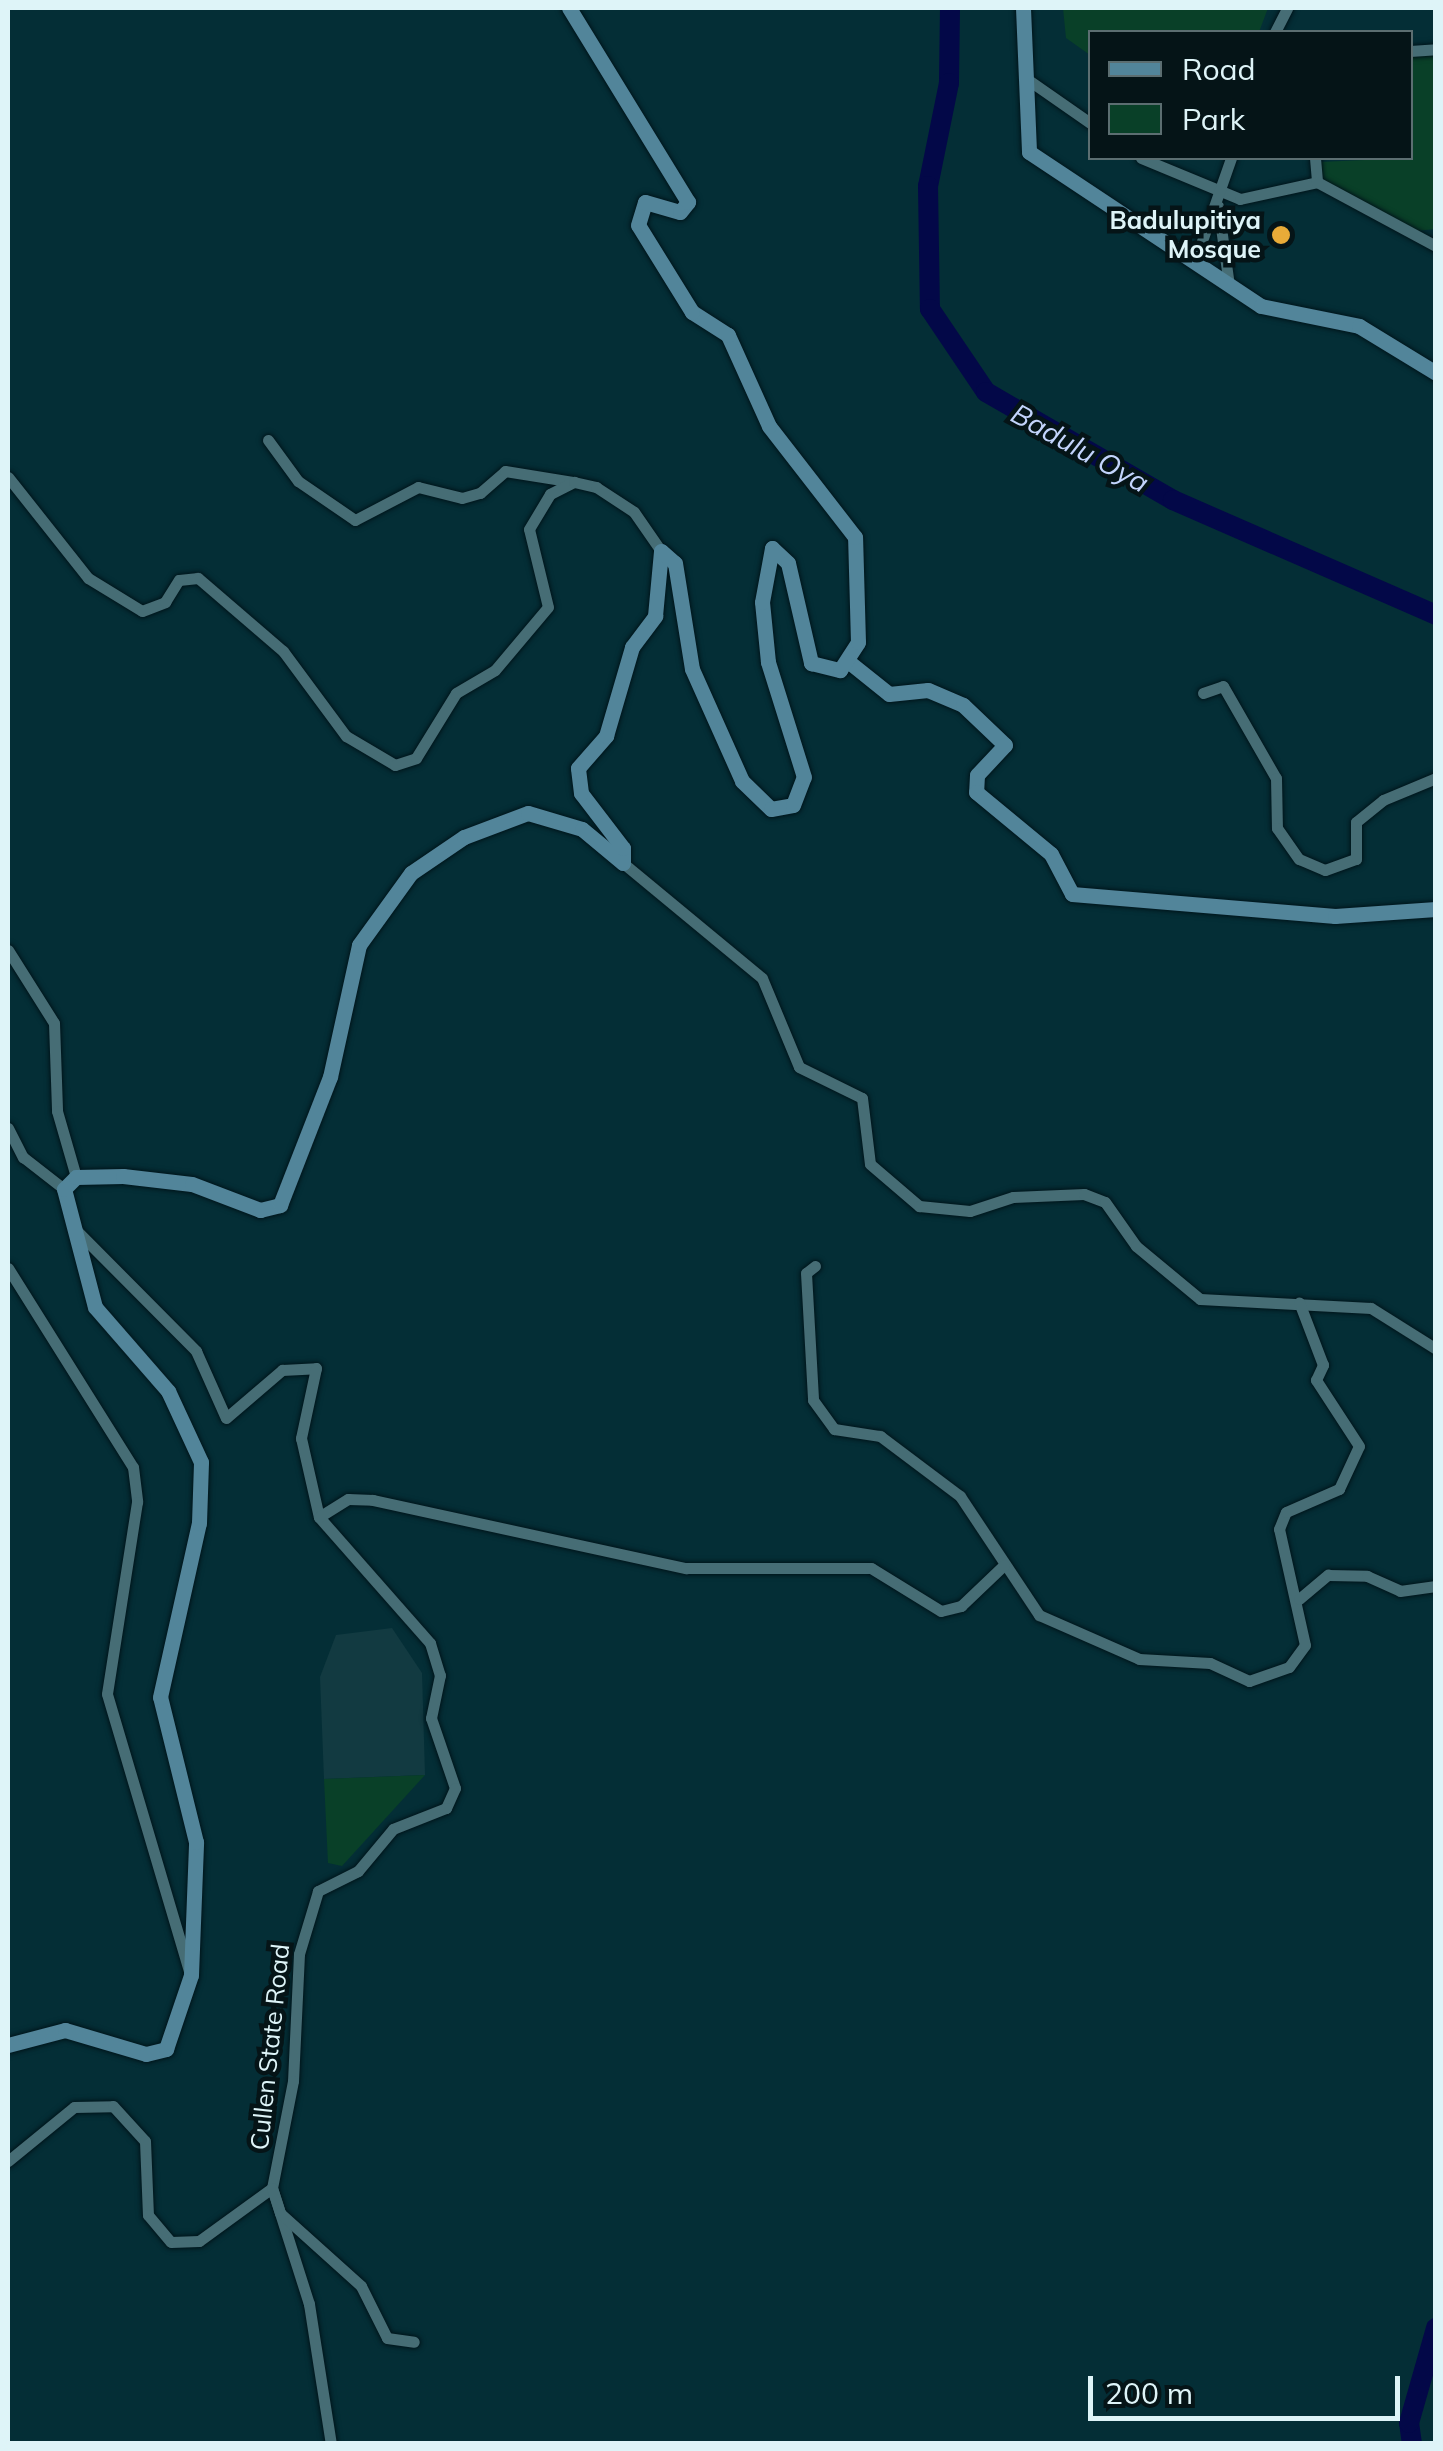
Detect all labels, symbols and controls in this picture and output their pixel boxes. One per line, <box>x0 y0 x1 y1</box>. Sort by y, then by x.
legend <box>1088 30 1413 160</box>
text: Road <box>1182 50 1256 88</box>
text: Park <box>1182 100 1245 138</box>
place label: Badulupitiya Mosque <box>1110 206 1261 265</box>
marker: Badulupitiya Mosque <box>1270 224 1292 246</box>
water label: Badulu Oya <box>1005 396 1155 500</box>
street label: Cullen State Road <box>244 1942 296 2152</box>
scale bar <box>1093 2356 1406 2418</box>
text: 200 m <box>1105 2374 1193 2412</box>

